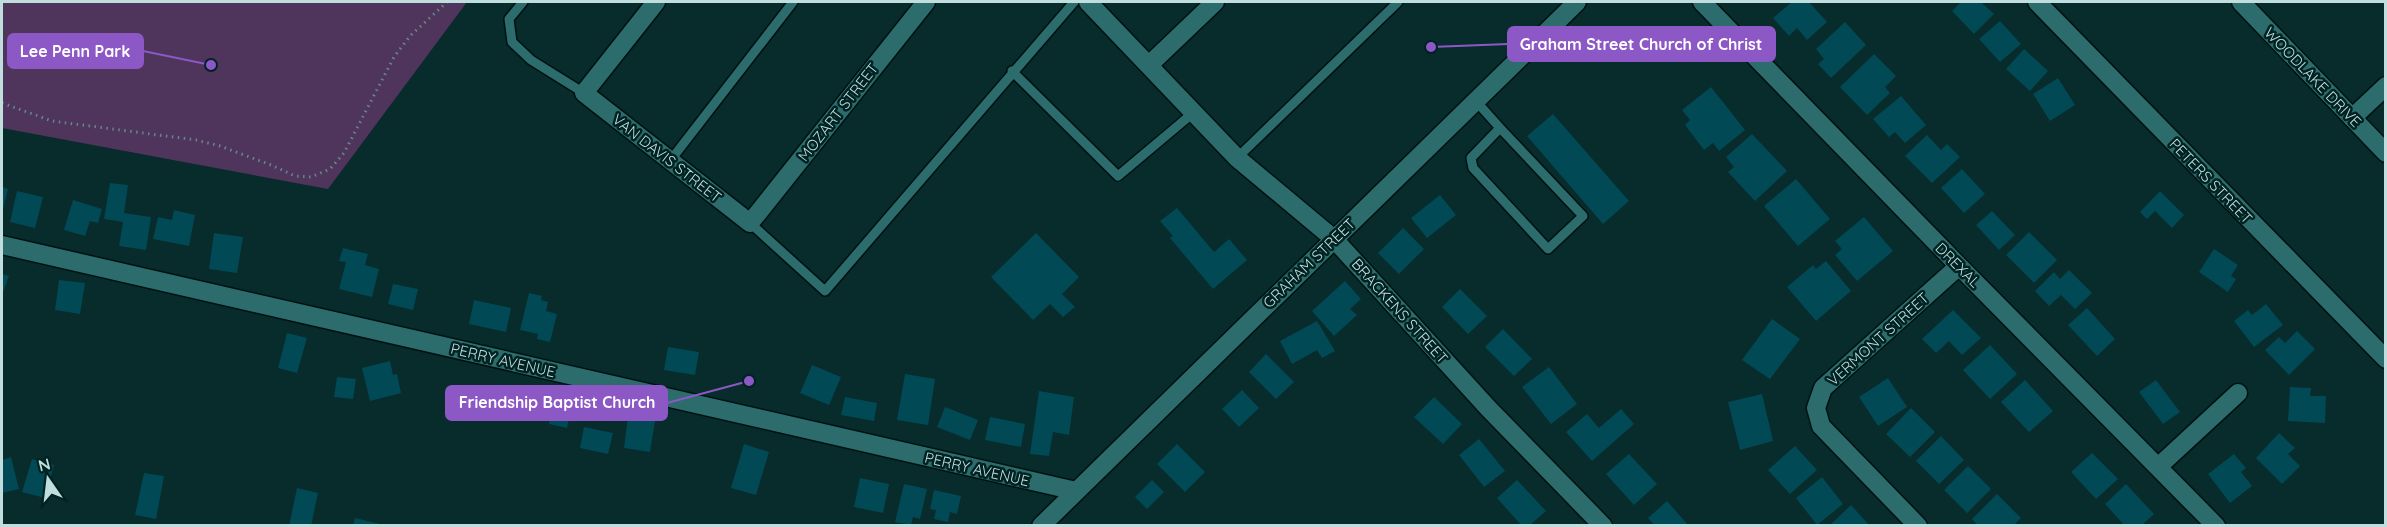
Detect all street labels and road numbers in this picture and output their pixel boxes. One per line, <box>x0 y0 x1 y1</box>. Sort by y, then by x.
street label: WOODLAKE DRIVE <box>2260 23 2366 131</box>
street label: MOZART STREET <box>794 59 882 165</box>
street label: VAN DAVIS STREET <box>609 110 725 206</box>
street label: PETERS STREET <box>2166 134 2256 228</box>
street label: GRAHAM STREET <box>1259 214 1359 312</box>
street label: DREXAL <box>1931 238 1985 292</box>
street label: BRACKENS STREET <box>1348 254 1452 368</box>
street label: VERMONT STREET <box>1823 288 1933 390</box>
street label: PERRY AVENUE <box>449 339 557 381</box>
street label: PERRY AVENUE <box>923 448 1031 490</box>

